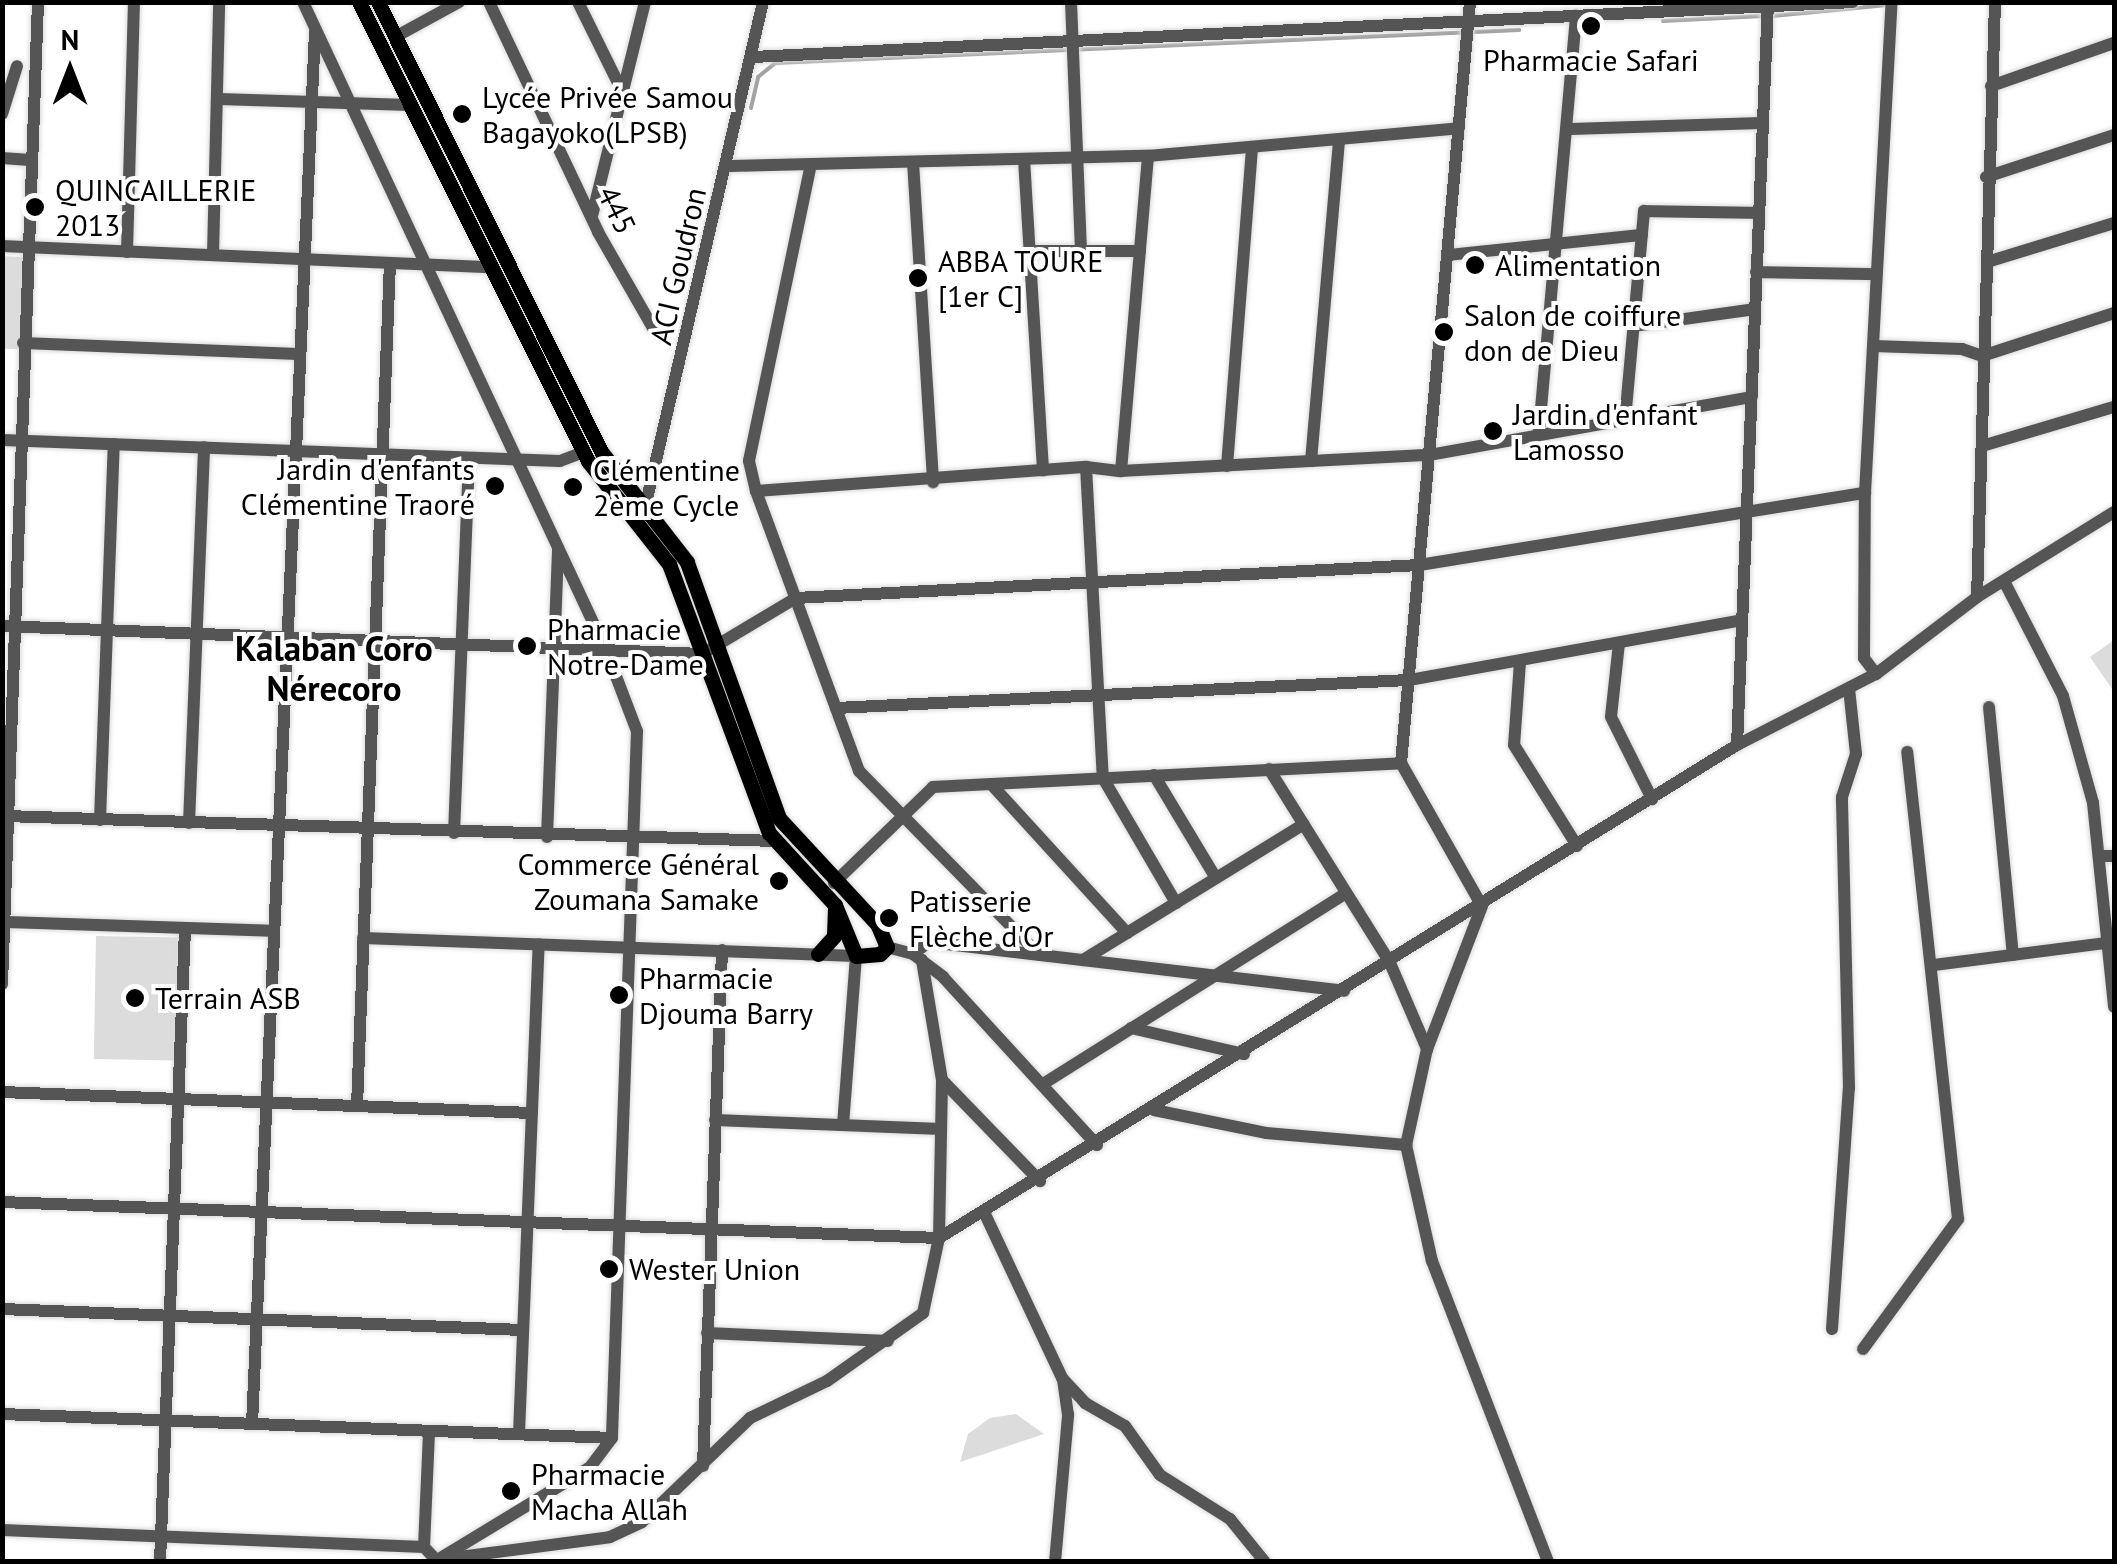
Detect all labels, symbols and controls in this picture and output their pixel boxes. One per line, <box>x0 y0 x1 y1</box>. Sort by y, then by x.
marker: Pharmacie Safari <box>1580 15 1602 37</box>
north arrow <box>20 20 120 120</box>
text: N <box>61 21 79 58</box>
place label: Pharmacie Safari <box>1483 42 1699 78</box>
place label: Lycée Privée Samou Bagayoko(LPSB) <box>482 79 733 150</box>
marker: Lycée Privée Samou Bagayoko(LPSB) <box>451 103 473 125</box>
place label: QUINCAILLERIE 2013 <box>55 172 256 242</box>
street label: 445 <box>590 180 644 240</box>
street label: ACI Goudron <box>642 184 714 348</box>
marker: QUINCAILLERIE 2013 <box>24 196 46 218</box>
place label: ABBA TOURE [1er C] <box>938 243 1105 314</box>
place label: Alimentation <box>1495 247 1661 283</box>
marker: Alimentation <box>1464 254 1486 276</box>
marker: ABBA TOURE [1er C] <box>907 267 929 289</box>
place label: Salon de coiffure don de Dieu <box>1464 297 1681 368</box>
marker: Salon de coiffure don de Dieu <box>1433 321 1455 343</box>
place label: Jardin d'enfant Lamosso <box>1513 396 1698 466</box>
marker: Jardin d'enfant Lamosso <box>1482 420 1504 442</box>
place label: Jardin d'enfants Clémentine Traoré <box>240 451 475 522</box>
place label: Clémentine 2ème Cycle <box>593 452 740 522</box>
marker: Jardin d'enfants Clémentine Traoré <box>484 475 506 497</box>
marker: Clémentine 2ème Cycle <box>562 476 584 498</box>
place label: Pharmacie Notre-Dame <box>547 611 704 682</box>
district label: Kalaban Coro Nérecoro <box>235 627 433 709</box>
marker: Pharmacie Notre-Dame <box>516 635 538 657</box>
place label: Commerce Général Zoumana Samake <box>518 846 759 916</box>
marker: Commerce Général Zoumana Samake <box>768 870 790 892</box>
place label: Patisserie Flèche d'Or <box>909 883 1054 954</box>
marker: Patisserie Flèche d'Or <box>878 907 900 929</box>
place label: Pharmacie Djouma Barry <box>639 960 813 1030</box>
place label: Terrain ASB <box>155 980 302 1016</box>
marker: Pharmacie Djouma Barry <box>608 984 630 1006</box>
marker: Terrain ASB <box>124 987 146 1009</box>
place label: Wester Union <box>629 1251 800 1287</box>
marker: Wester Union <box>598 1258 620 1280</box>
place label: Pharmacie Macha Allah <box>531 1456 689 1526</box>
marker: Pharmacie Macha Allah <box>500 1480 522 1502</box>

